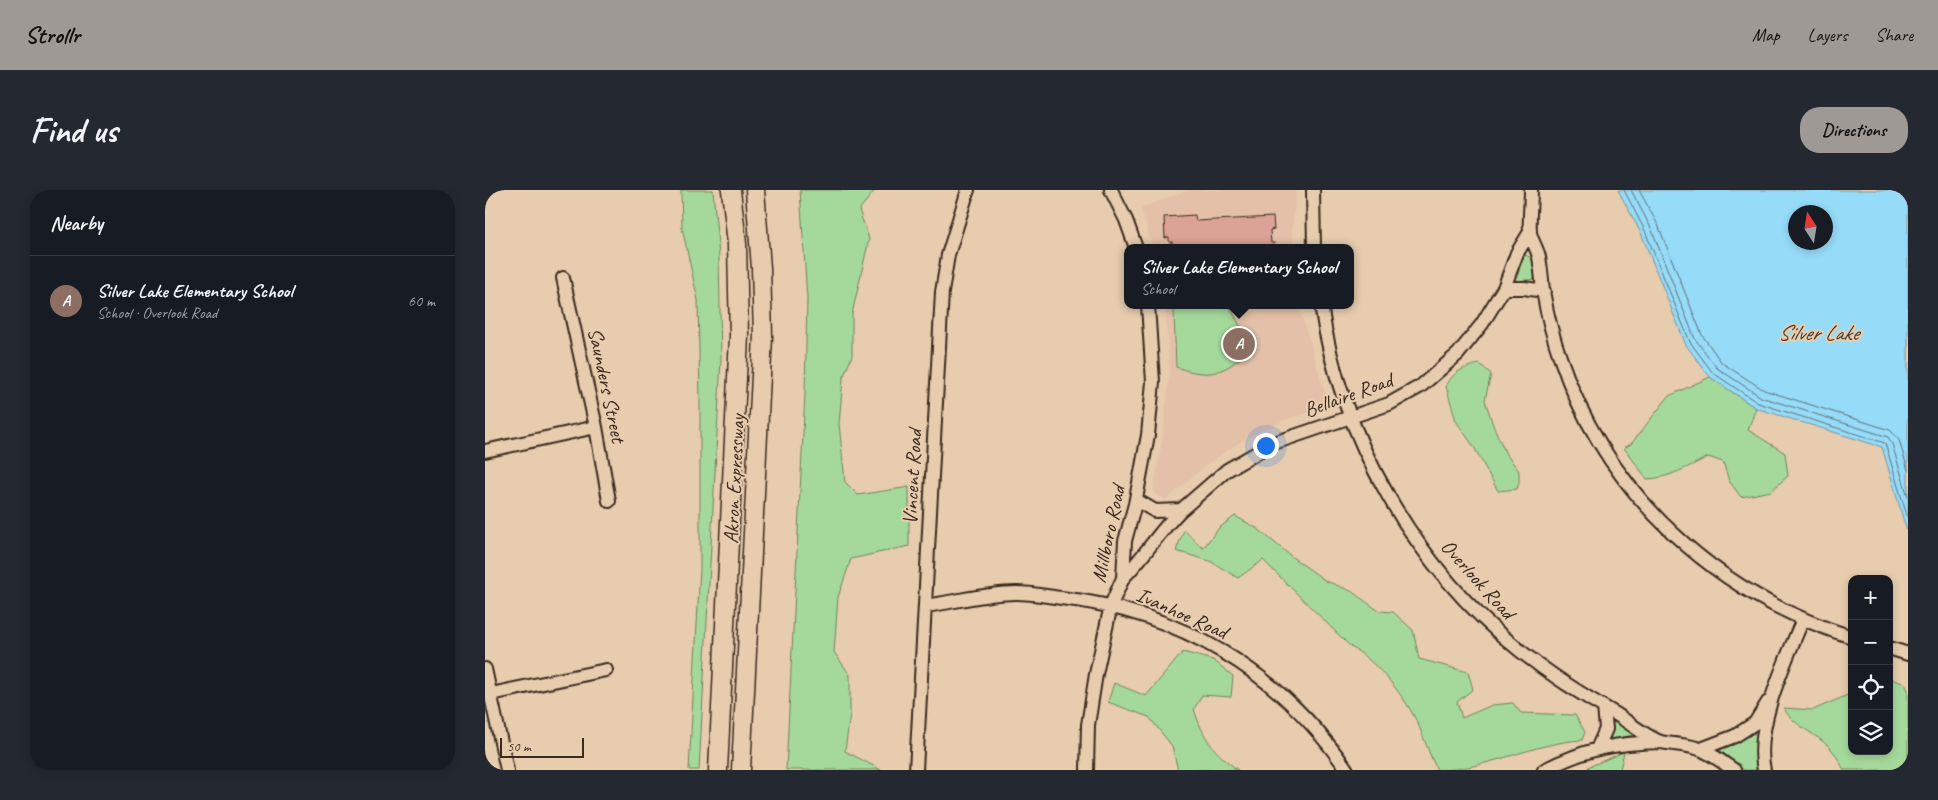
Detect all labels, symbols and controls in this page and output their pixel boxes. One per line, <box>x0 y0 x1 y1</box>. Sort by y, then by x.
text: Strollr <box>25 20 80 50</box>
text: Map <box>1752 24 1780 46</box>
text: Layers <box>1808 24 1847 46</box>
text: Share <box>1875 24 1913 46</box>
button: Directions <box>1800 107 1908 153</box>
text: Find us <box>30 108 117 153</box>
north arrow <box>1788 205 1833 250</box>
text: Nearby <box>50 210 103 236</box>
popup <box>1124 244 1354 309</box>
text: Silver Lake Elementary School <box>1141 255 1337 279</box>
text: Silver Lake Elementary School <box>97 279 293 303</box>
text: School <box>1141 279 1175 299</box>
text: A <box>62 291 70 311</box>
text: 60 m <box>408 291 435 311</box>
text: School · Overlook Road <box>97 303 217 323</box>
water label: Silver Lake <box>1778 319 1862 347</box>
street label: Saunders Street <box>582 325 632 447</box>
pin: A <box>1223 325 1255 363</box>
street label: Bellaire Road <box>1300 366 1399 423</box>
street label: Akron Expressway <box>718 412 750 544</box>
street label: Vincent Road <box>897 425 928 525</box>
your location <box>1253 433 1279 459</box>
street label: Millboro Road <box>1085 480 1132 585</box>
street label: Overlook Road <box>1435 534 1523 627</box>
map controls <box>1848 575 1893 755</box>
button: + <box>1848 575 1893 620</box>
street label: Ivanhoe Road <box>1132 581 1235 646</box>
button: − <box>1848 620 1893 665</box>
button: locate <box>1848 665 1893 710</box>
button: layers <box>1848 710 1893 755</box>
scale bar <box>500 735 584 758</box>
text: 50 m <box>507 738 531 755</box>

